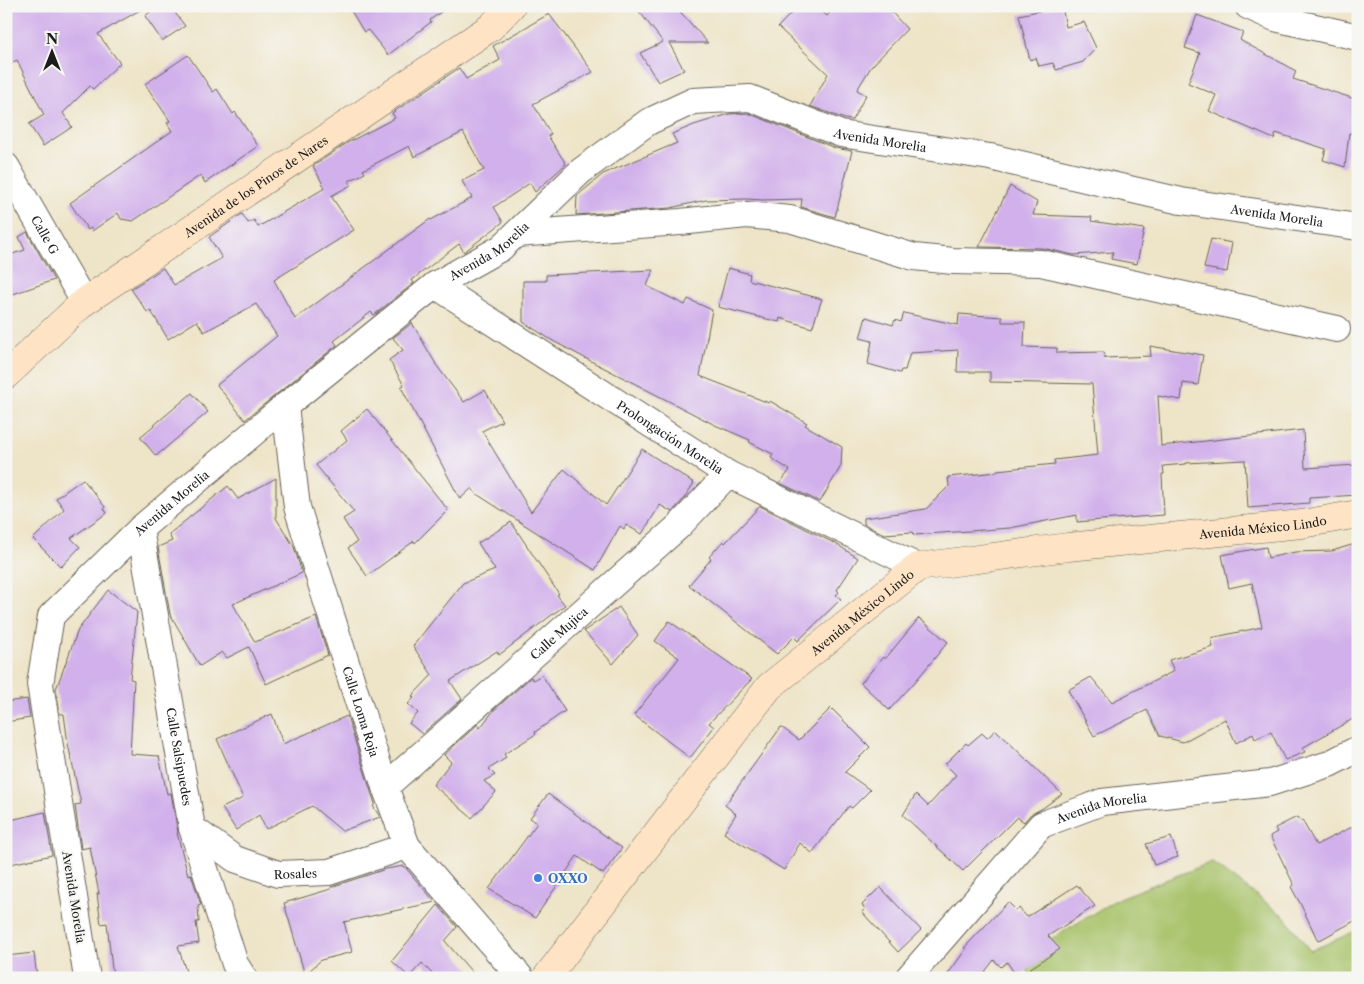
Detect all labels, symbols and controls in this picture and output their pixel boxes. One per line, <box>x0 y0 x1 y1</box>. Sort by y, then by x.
north arrow <box>28 28 78 78</box>
text: N <box>46 30 58 48</box>
street label: Avenida Morelia <box>831 124 928 155</box>
street label: Avenida de los Pinos de Nares <box>180 132 331 241</box>
street label: Avenida Morelia <box>1229 201 1325 229</box>
street label: Calle G <box>28 212 63 257</box>
street label: Avenida Morelia <box>446 218 532 284</box>
street label: Prolongación Morelia <box>614 397 727 477</box>
street label: Avenida Morelia <box>130 466 212 539</box>
street label: Avenida México Lindo <box>1197 512 1328 542</box>
street label: Avenida México Lindo <box>807 566 917 659</box>
street label: Calle Mujica <box>527 603 591 662</box>
street label: Calle Loma Roja <box>340 664 383 759</box>
street label: Calle Salsipuedes <box>164 706 195 807</box>
street label: Avenida Morelia <box>1053 789 1148 827</box>
street label: Avenida Morelia <box>59 849 89 945</box>
street label: Rosales <box>274 865 317 882</box>
place label: OXXO <box>548 871 588 886</box>
marker: OXXO <box>532 872 544 884</box>

